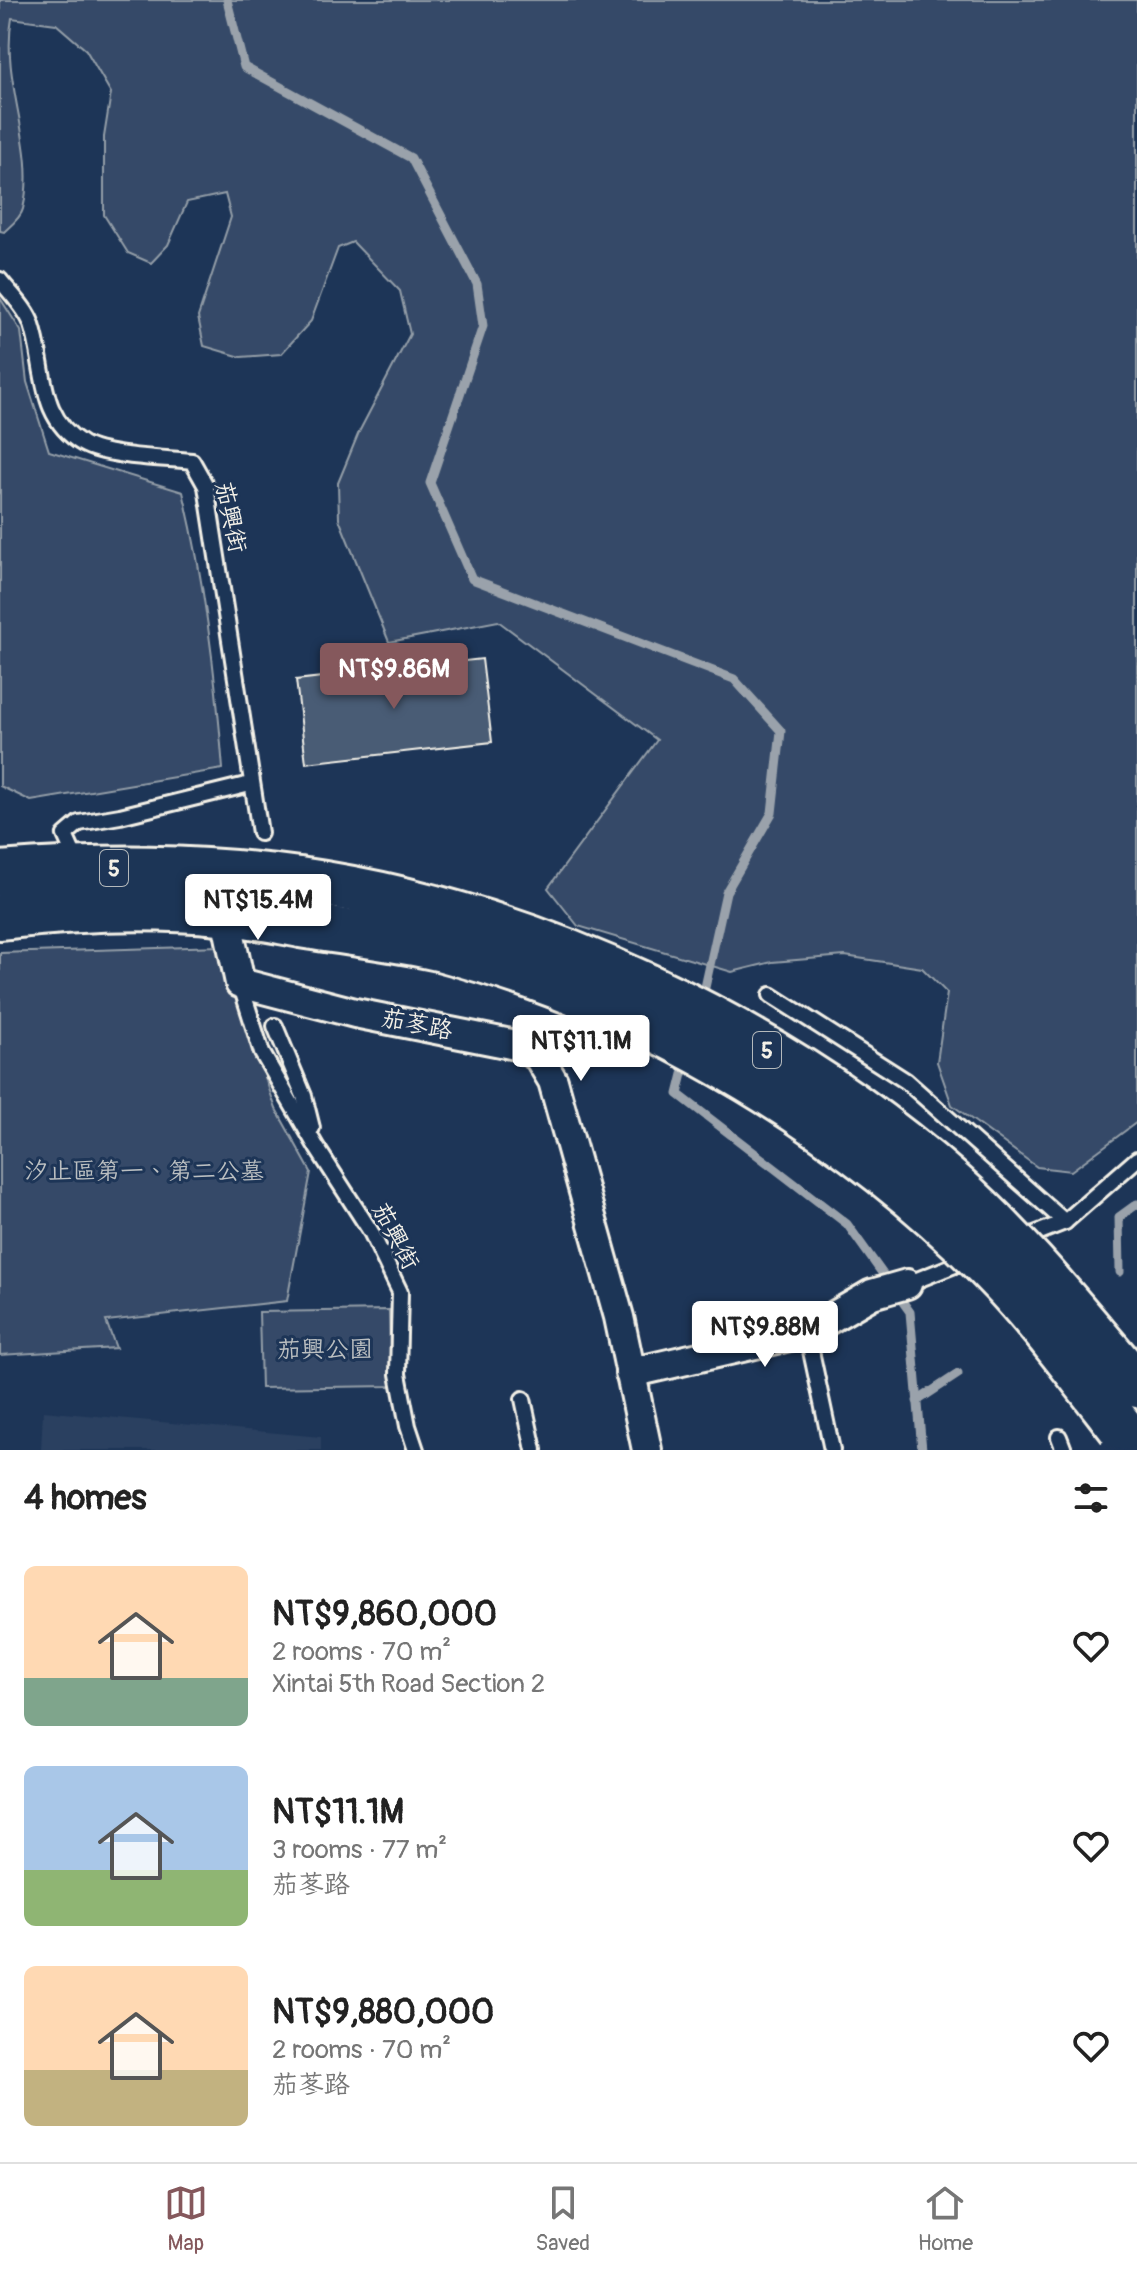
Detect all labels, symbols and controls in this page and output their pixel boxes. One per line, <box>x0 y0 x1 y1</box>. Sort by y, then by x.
street label: 茄興街 <box>209 479 252 555</box>
pin: NT$9.86M <box>311 643 477 711</box>
text: NT$9.86M <box>338 653 450 685</box>
road number: 5 <box>100 850 128 886</box>
pin: NT$15.4M <box>175 874 341 942</box>
text: NT$15.4M <box>203 884 313 916</box>
street label: 茄苳路 <box>379 1003 455 1046</box>
pin: NT$11.1M <box>498 1015 664 1083</box>
text: NT$11.1M <box>530 1025 632 1057</box>
road number: 5 <box>753 1032 781 1068</box>
park label: 汐止區第一、第二公墓 <box>24 1157 264 1186</box>
street label: 茄興街 <box>366 1198 425 1275</box>
pin: NT$9.88M <box>682 1301 848 1369</box>
text: NT$9.88M <box>710 1311 820 1343</box>
park label: 茄興公園 <box>277 1335 373 1364</box>
icon: filters <box>1069 1476 1113 1520</box>
text: 4 homes <box>24 1477 146 1520</box>
text: NT$9,860,000 <box>272 1593 497 1636</box>
icon: home <box>88 1598 184 1694</box>
icon: heart <box>1069 1624 1113 1668</box>
text: 2 rooms · 70 m² <box>272 1636 451 1668</box>
text: Xintai 5th Road Section 2 <box>272 1668 545 1700</box>
text: NT$11.1M <box>272 1791 404 1834</box>
icon: home <box>88 1798 184 1894</box>
icon: heart <box>1069 1824 1113 1868</box>
text: 3 rooms · 77 m² <box>272 1834 447 1866</box>
text: 茄苳路 <box>272 1869 350 1901</box>
text: NT$9,880,000 <box>272 1991 494 2034</box>
icon: home <box>88 1998 184 2094</box>
icon: heart <box>1069 2024 1113 2068</box>
text: 2 rooms · 70 m² <box>272 2034 451 2066</box>
text: 茄苳路 <box>272 2069 350 2101</box>
tab: Map <box>164 2181 208 2257</box>
tab: Saved <box>535 2181 590 2257</box>
tab: Home <box>918 2181 973 2257</box>

